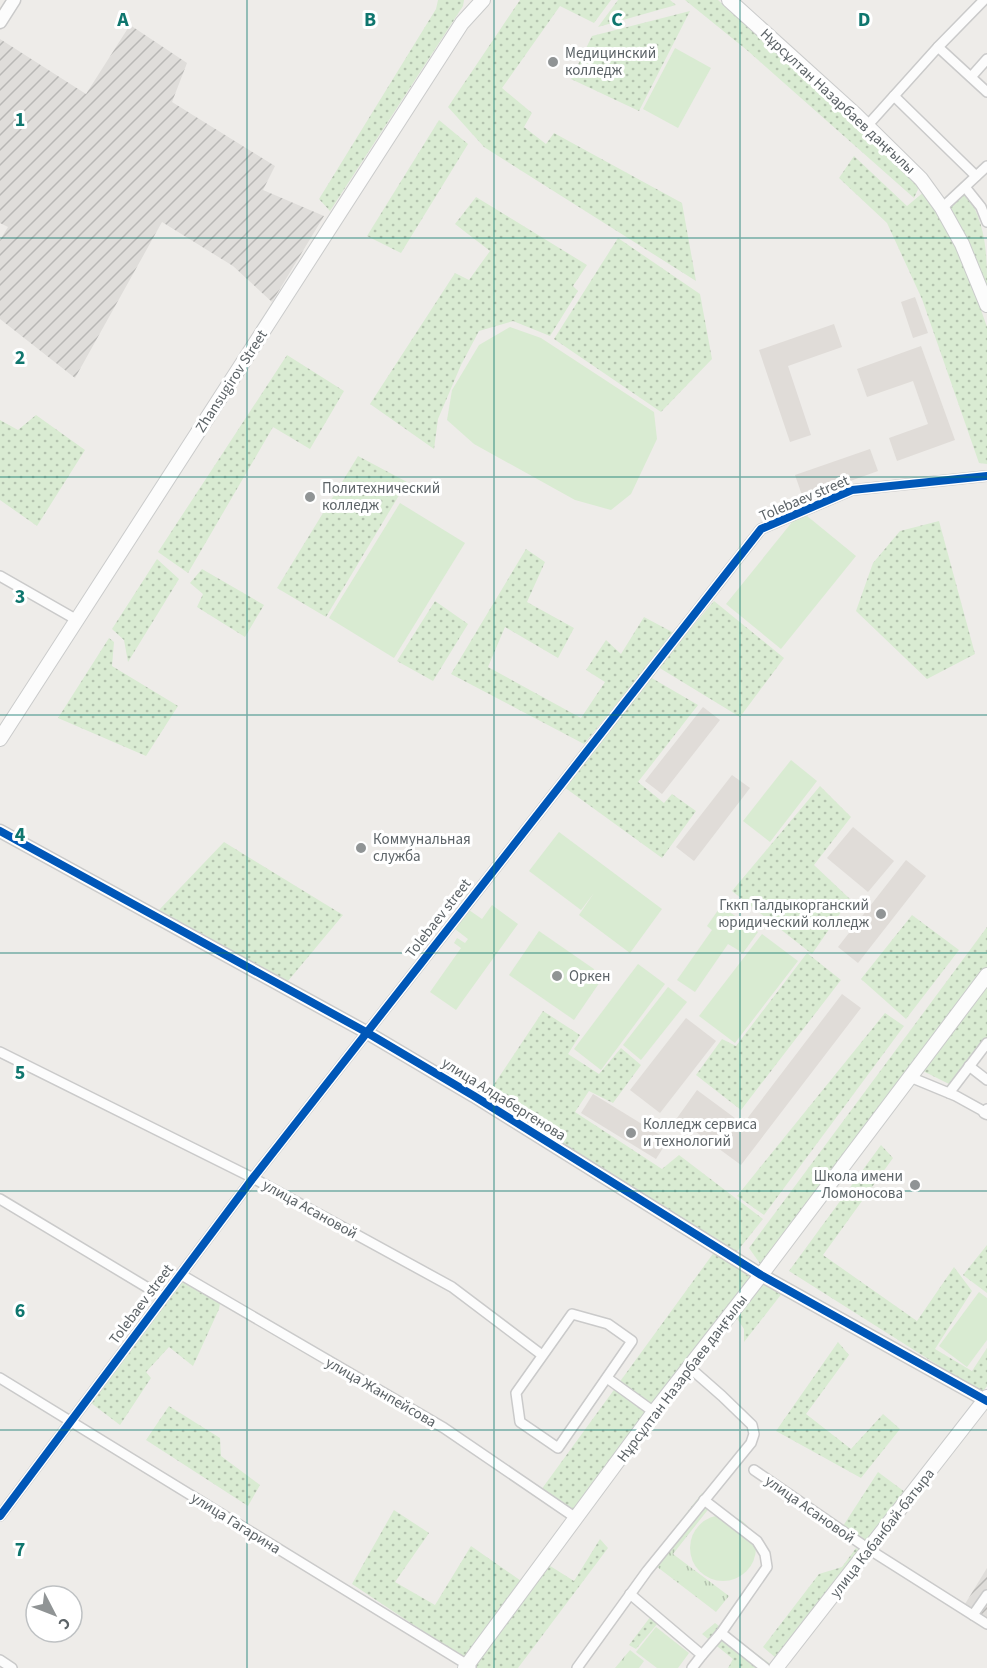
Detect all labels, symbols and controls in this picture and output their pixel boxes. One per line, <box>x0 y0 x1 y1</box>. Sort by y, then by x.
text: A <box>116 6 129 34</box>
text: B <box>364 6 376 34</box>
text: C <box>611 6 623 34</box>
text: D <box>858 6 870 34</box>
street label: Нұрсұлтан Назарбаев даңғылы <box>755 24 920 179</box>
place label: Медицинский колледж <box>565 43 656 81</box>
marker: Медицинский колледж <box>546 55 560 69</box>
text: 1 <box>15 106 25 134</box>
street label: Zhansugirov Street <box>190 326 272 437</box>
text: 2 <box>15 344 25 372</box>
street label: Tolebaev street <box>756 470 852 527</box>
place label: Политехнический колледж <box>322 478 440 516</box>
marker: Политехнический колледж <box>303 490 317 504</box>
text: 3 <box>15 583 25 611</box>
text: 4 <box>15 821 26 849</box>
place label: Коммунальная служба <box>373 829 471 867</box>
marker: Коммунальная служба <box>354 841 368 855</box>
street label: Tolebaev street <box>401 874 476 962</box>
place label: Гккп Талдыкорганский юридический колледж <box>718 895 870 933</box>
marker: Гккп Талдыкорганский юридический колледж <box>874 907 888 921</box>
place label: Оркен <box>569 966 610 987</box>
marker: Оркен <box>550 969 564 983</box>
street label: улица Алдабергенова <box>438 1053 570 1146</box>
text: 5 <box>15 1059 25 1087</box>
place label: Колледж сервиса и технологий <box>643 1114 757 1152</box>
marker: Колледж сервиса и технологий <box>624 1126 638 1140</box>
place label: Школа имени Ломоносова <box>814 1166 903 1204</box>
street label: улица Асановой <box>259 1175 361 1244</box>
marker: Школа имени Ломоносова <box>908 1178 922 1192</box>
street label: Tolebaev street <box>104 1260 179 1349</box>
street label: Нұрсұлтан Назарбаев даңғылы <box>612 1290 753 1467</box>
text: 6 <box>15 1297 25 1325</box>
street label: улица Жанпейсова <box>321 1352 440 1433</box>
street label: улица Кабанбай-батыра <box>825 1464 940 1603</box>
street label: улица Асановой <box>760 1471 859 1548</box>
street label: улица Гагарина <box>187 1487 285 1559</box>
text: 7 <box>15 1536 25 1564</box>
north arrow <box>24 1584 84 1644</box>
text: С <box>53 1613 76 1634</box>

